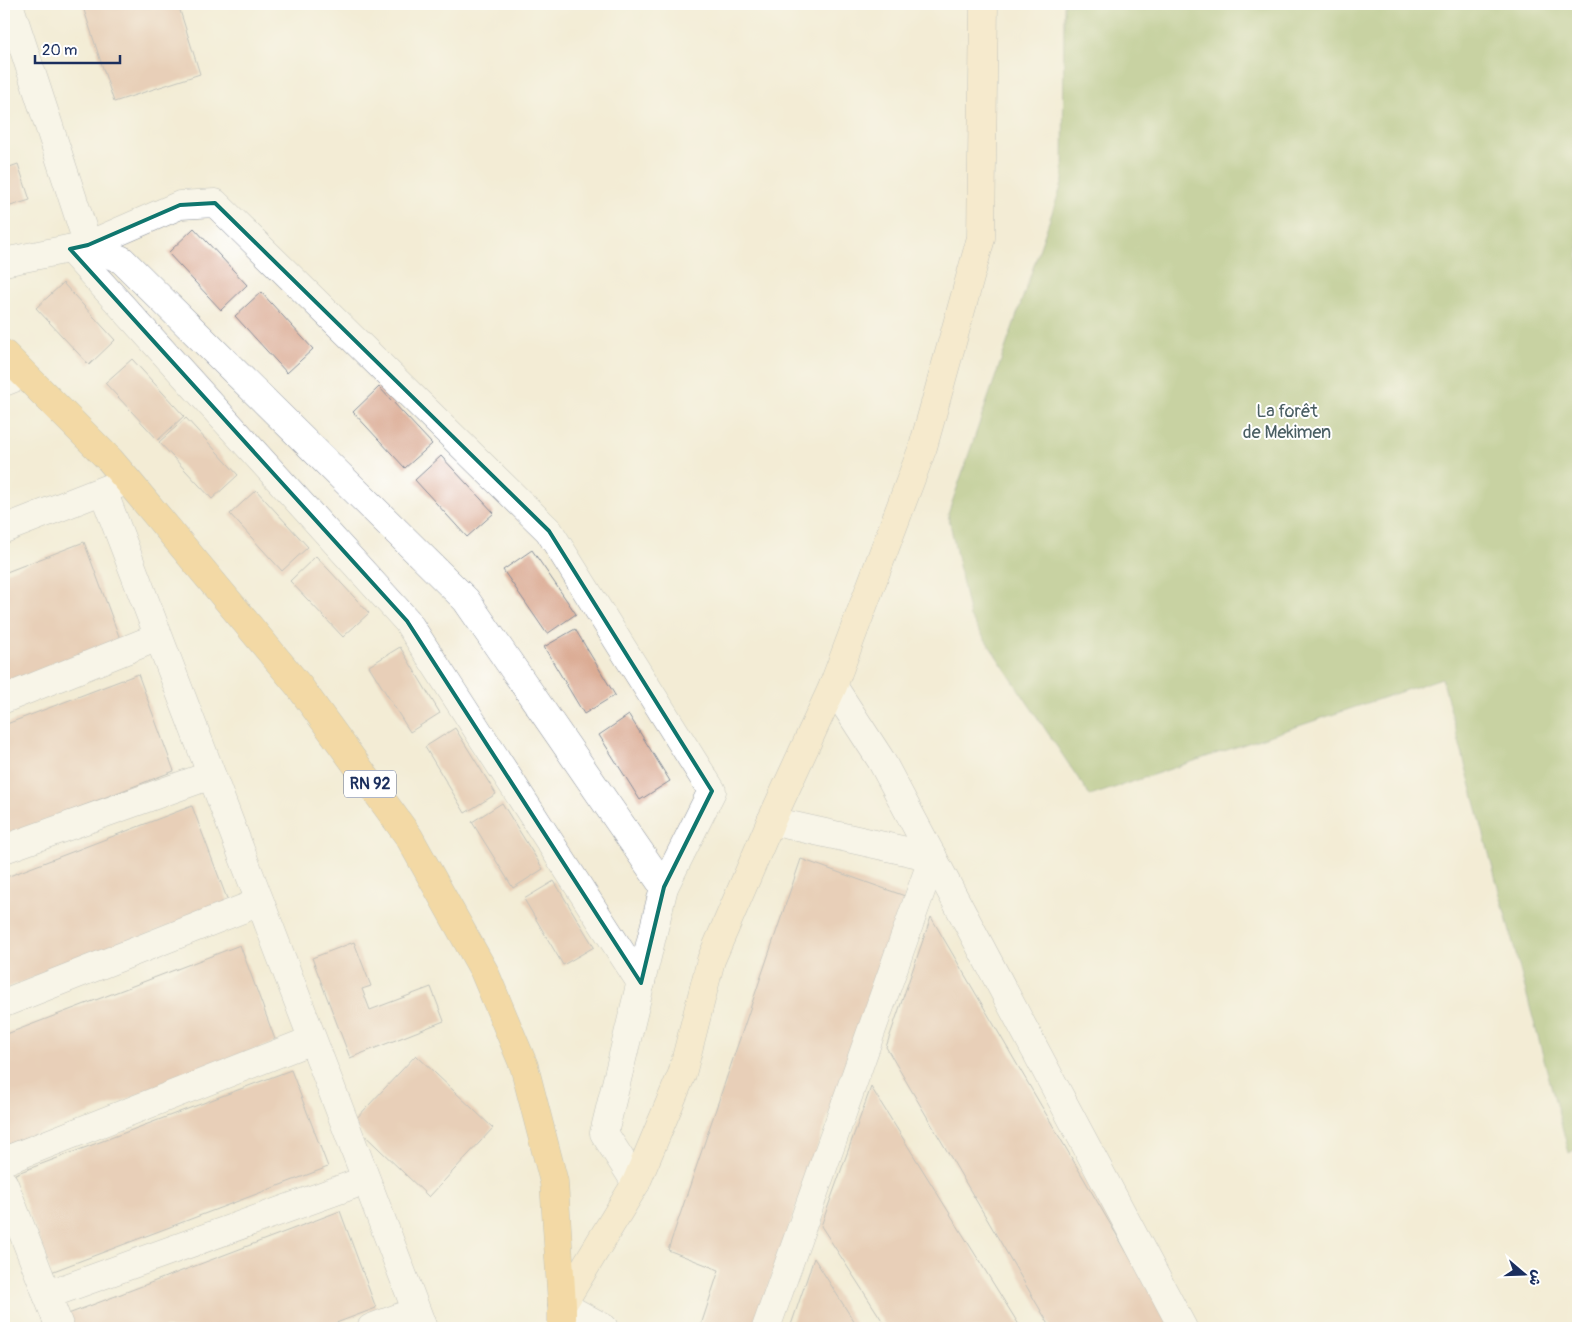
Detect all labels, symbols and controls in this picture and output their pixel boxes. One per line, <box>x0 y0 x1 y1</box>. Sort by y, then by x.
scale bar <box>35 32 120 64</box>
text: 20 m <box>42 41 77 60</box>
park label: La forêt de Mekimen <box>1243 400 1331 444</box>
road number: RN 92 <box>344 771 396 798</box>
north arrow <box>1500 1250 1550 1300</box>
text: ش <box>1525 1268 1546 1288</box>

